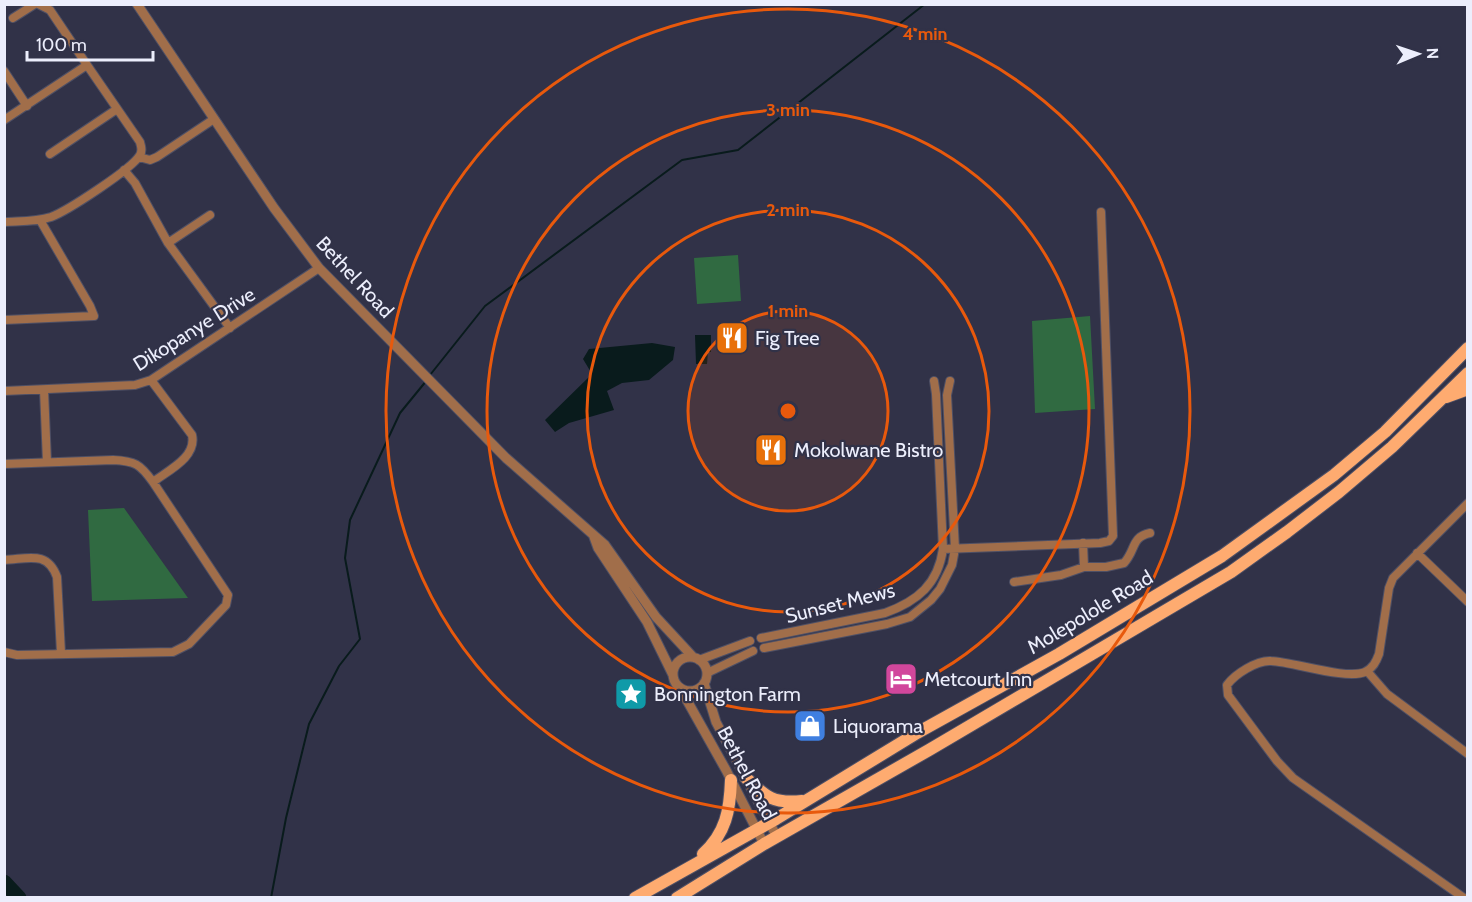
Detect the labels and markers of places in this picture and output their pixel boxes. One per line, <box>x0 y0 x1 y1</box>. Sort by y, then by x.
restaurant icon: Fig Tree <box>714 320 750 356</box>
place label: Fig Tree <box>755 326 819 350</box>
centre of rings <box>778 401 798 421</box>
restaurant icon: Mokolwane Bistro <box>753 432 789 468</box>
place label: Mokolwane Bistro <box>794 438 943 462</box>
hotel icon: Metcourt Inn <box>883 661 919 697</box>
place label: Metcourt Inn <box>924 667 1032 691</box>
place icon: Bonnington Farm <box>613 676 649 712</box>
place label: Bonnington Farm <box>654 682 801 706</box>
shop icon: Liquorama <box>792 708 828 744</box>
place label: Liquorama <box>833 714 923 738</box>

